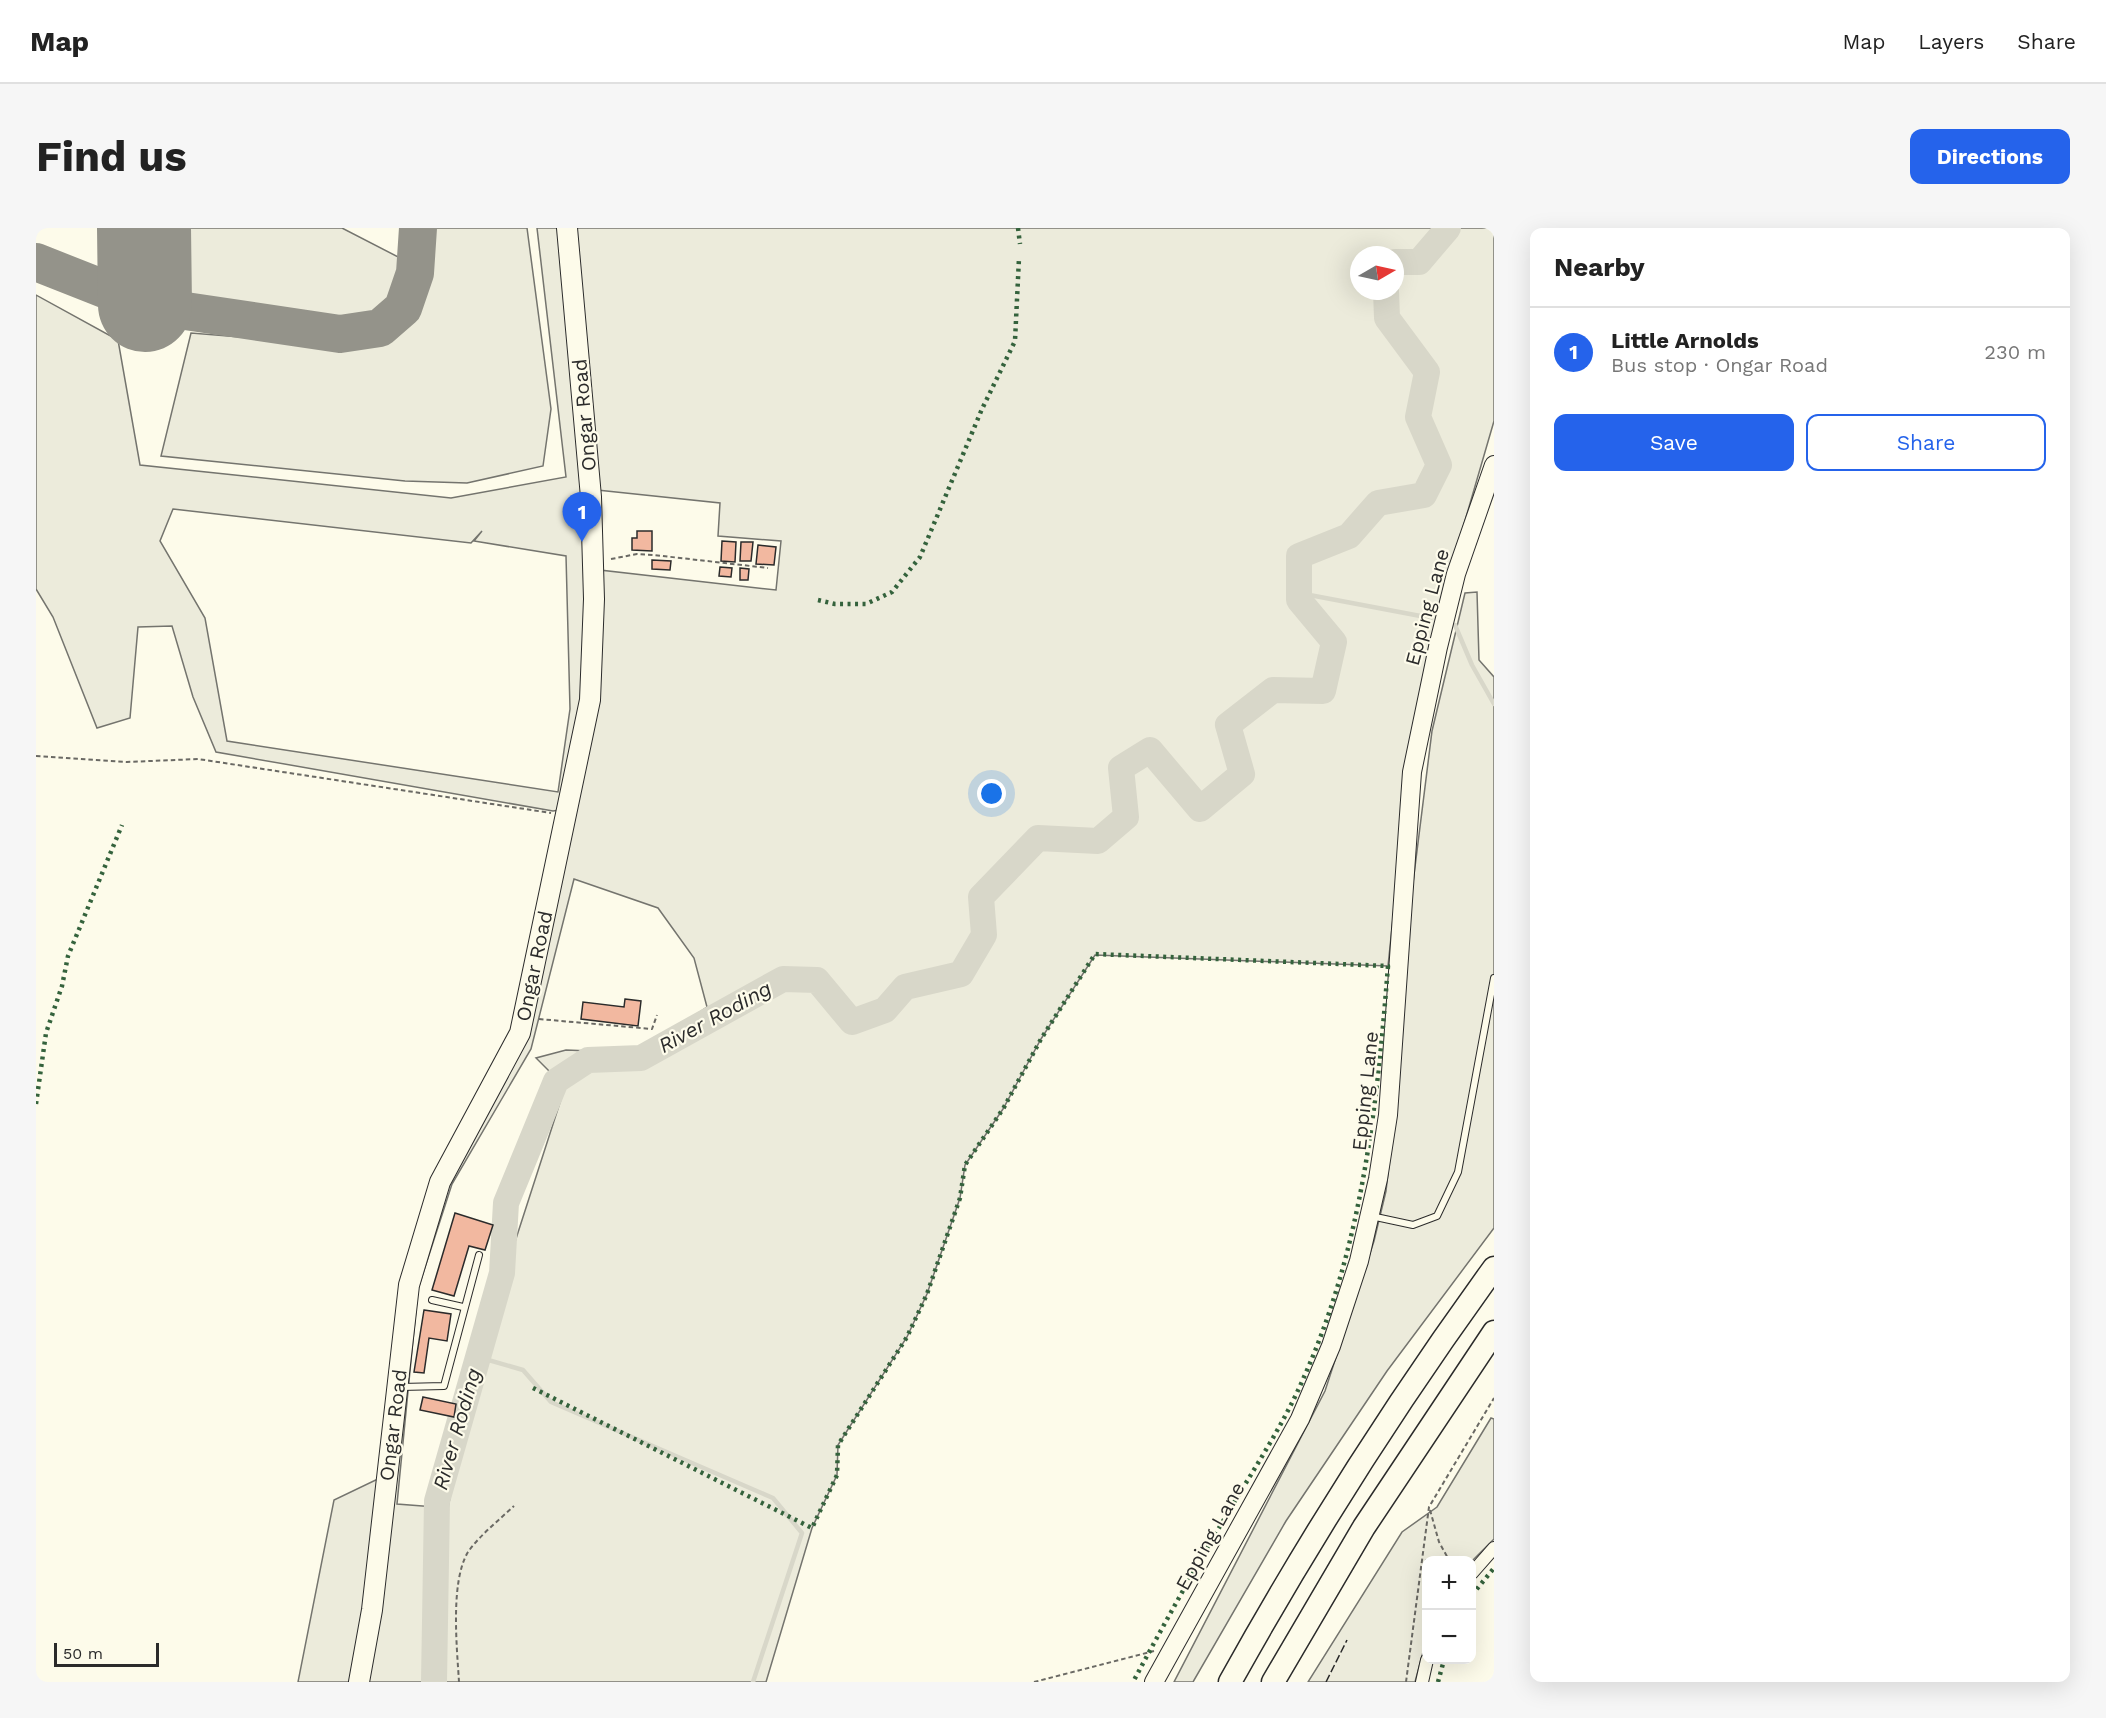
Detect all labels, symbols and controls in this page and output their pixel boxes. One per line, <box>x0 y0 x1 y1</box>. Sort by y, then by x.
text: Map <box>30 25 89 58</box>
text: Map <box>1842 29 1885 54</box>
text: Layers <box>1918 29 1984 54</box>
text: Share <box>2017 29 2076 54</box>
button: Directions <box>1910 129 2070 184</box>
text: Find us <box>36 132 187 181</box>
north arrow <box>1350 246 1404 300</box>
text: Nearby <box>1554 252 1645 282</box>
text: Little Arnolds <box>1611 328 1759 353</box>
text: 1 <box>1569 340 1578 364</box>
text: 230 m <box>1984 340 2046 364</box>
text: Bus stop · Ongar Road <box>1611 353 1828 377</box>
street label: Ongar Road <box>567 358 601 472</box>
button: Save <box>1554 414 1794 471</box>
button: Share <box>1806 414 2046 471</box>
pin: 1 <box>562 492 602 542</box>
street label: Epping Lane <box>1400 546 1454 668</box>
your location <box>977 779 1006 808</box>
street label: Ongar Road <box>511 908 557 1024</box>
water label: River Roding <box>654 975 776 1058</box>
street label: Epping Lane <box>1347 1030 1383 1152</box>
water label: River Roding <box>427 1365 486 1493</box>
street label: Ongar Road <box>374 1368 412 1482</box>
street label: Epping Lane <box>1170 1478 1250 1594</box>
map controls <box>1422 1556 1476 1664</box>
button: + <box>1422 1556 1476 1610</box>
button: − <box>1422 1610 1476 1664</box>
scale bar <box>54 1640 159 1668</box>
text: 50 m <box>63 1644 103 1663</box>

